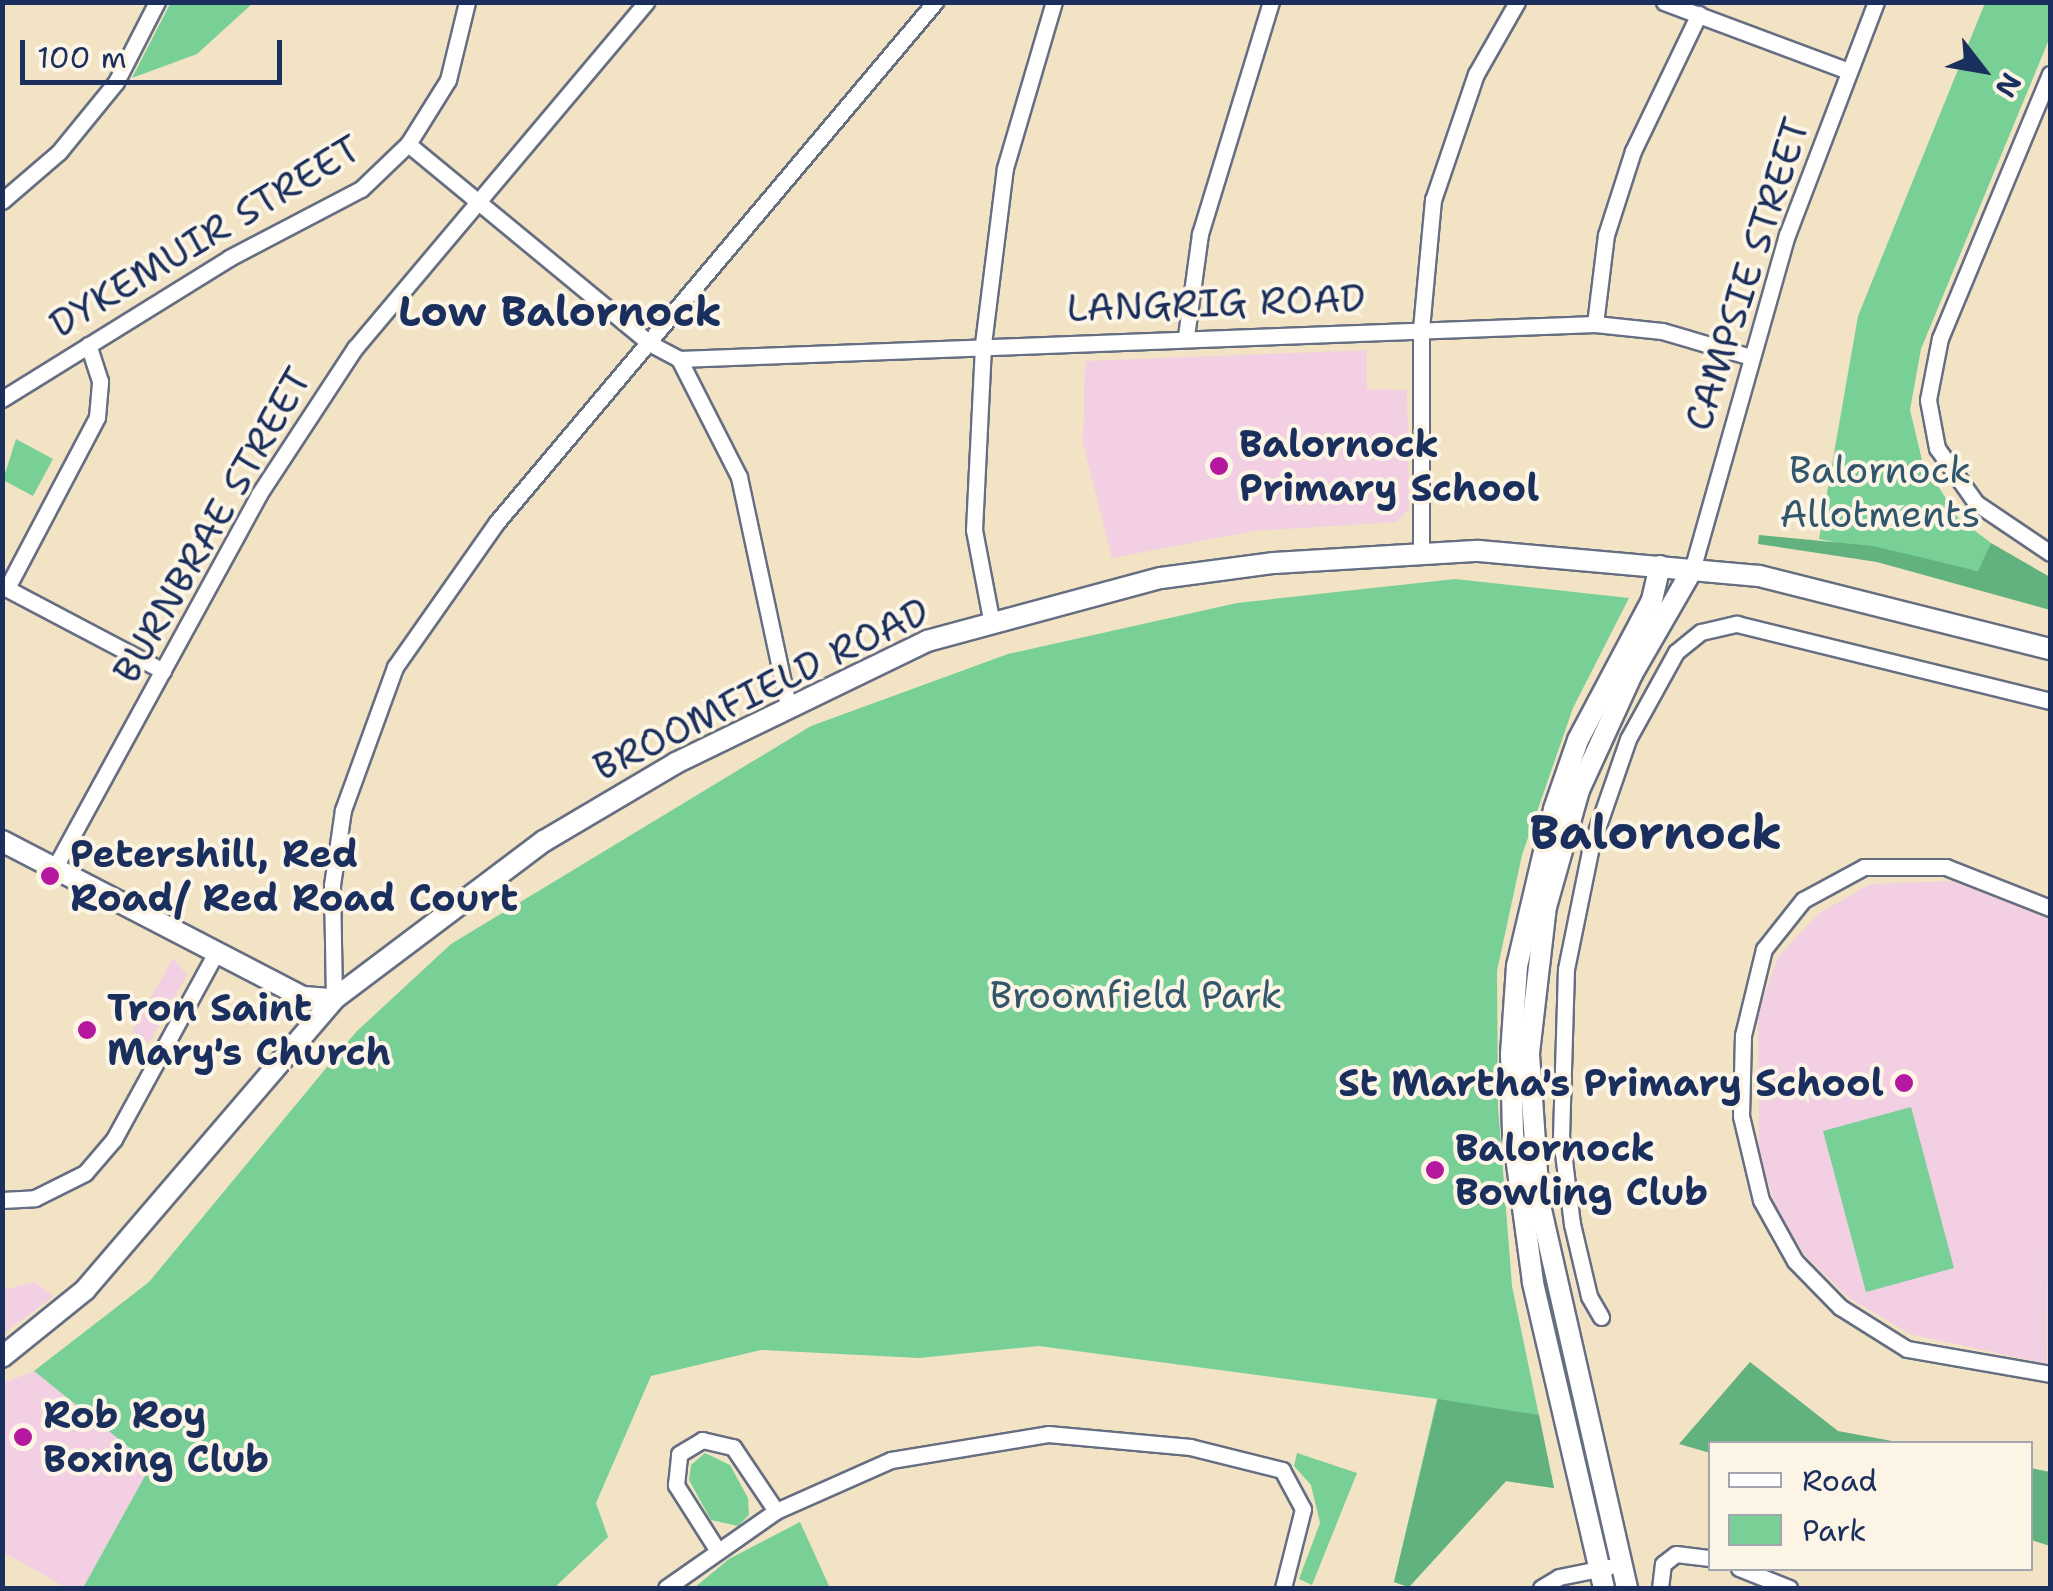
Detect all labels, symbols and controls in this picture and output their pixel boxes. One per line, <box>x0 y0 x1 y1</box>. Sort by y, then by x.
scale bar <box>25 20 288 82</box>
north arrow <box>1933 20 2033 120</box>
text: 100 m <box>37 37 127 78</box>
text: N <box>1987 66 2031 105</box>
street label: CAMPSIE STREET <box>1675 112 1819 436</box>
street label: DYKEMUIR STREET <box>41 125 369 347</box>
street label: LANGRIG ROAD <box>1066 275 1366 331</box>
district label: Low Balornock <box>398 286 722 336</box>
street label: BURNBRAE STREET <box>103 359 321 691</box>
place label: Balornock Primary School <box>1239 421 1540 510</box>
park label: Balornock Allotments <box>1780 447 1980 536</box>
marker: Balornock Primary School <box>1208 455 1230 477</box>
street label: BROOMFIELD ROAD <box>586 588 936 790</box>
district label: Balornock <box>1530 804 1782 862</box>
place label: Petershill, Red Road/ Red Road Court <box>70 831 518 921</box>
marker: Petershill, Red Road/ Red Road Court <box>39 865 61 887</box>
park label: Broomfield Park <box>990 972 1282 1018</box>
place label: Tron Saint Mary's Church <box>107 985 391 1074</box>
marker: Tron Saint Mary's Church <box>76 1019 98 1041</box>
place label: St Martha's Primary School <box>1338 1060 1884 1106</box>
marker: St Martha's Primary School <box>1893 1072 1915 1094</box>
place label: Balornock Bowling Club <box>1455 1125 1708 1214</box>
marker: Balornock Bowling Club <box>1424 1159 1446 1181</box>
place label: Rob Roy Boxing Club <box>43 1392 269 1482</box>
marker: Rob Roy Boxing Club <box>12 1426 34 1448</box>
legend <box>1708 1441 2033 1571</box>
text: Road <box>1802 1460 1877 1501</box>
text: Park <box>1802 1510 1866 1551</box>

